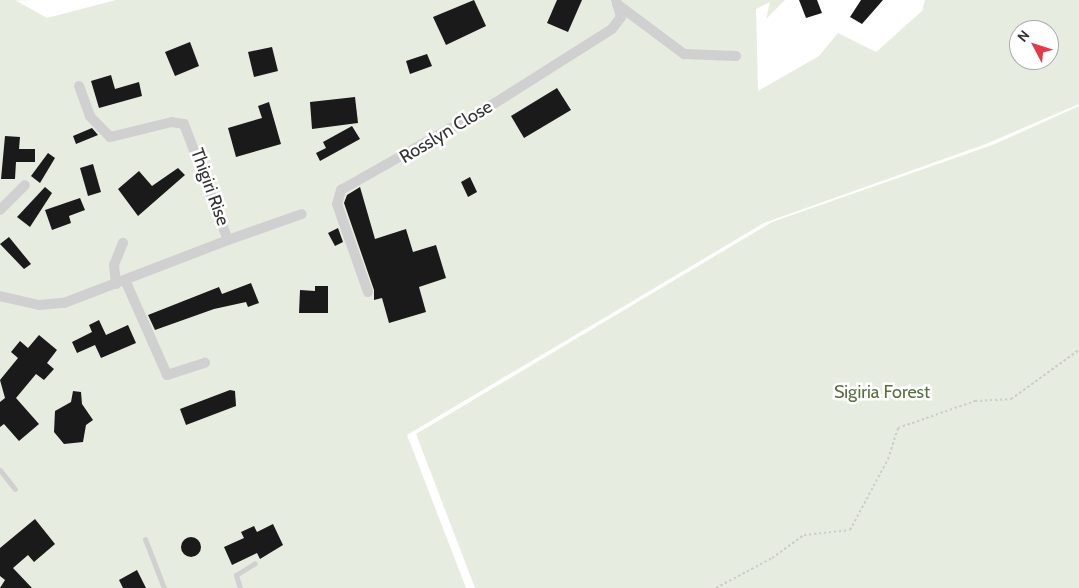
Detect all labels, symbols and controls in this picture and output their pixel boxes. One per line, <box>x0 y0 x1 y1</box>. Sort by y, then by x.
north arrow <box>1009 20 1059 70</box>
text: N <box>1013 26 1033 46</box>
street label: Rosslyn Close <box>396 96 496 168</box>
street label: Thigiri Rise <box>186 145 234 229</box>
park label: Sigiria Forest <box>834 381 930 403</box>

